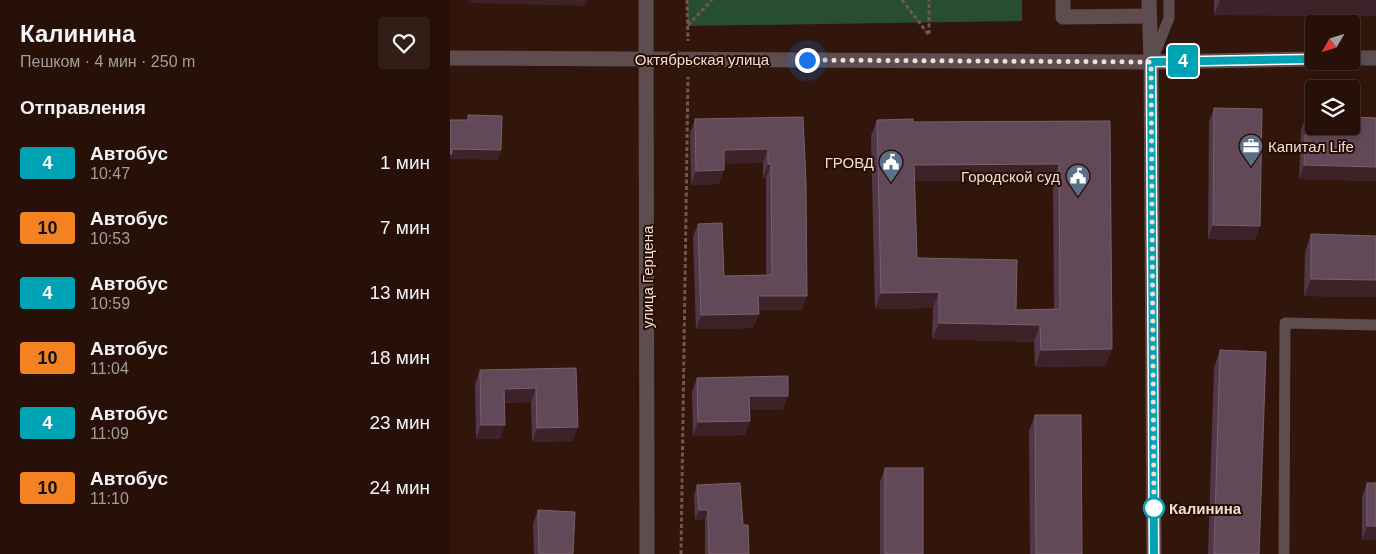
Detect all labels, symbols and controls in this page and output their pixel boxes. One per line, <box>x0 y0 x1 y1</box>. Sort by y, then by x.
north arrow <box>1305 15 1360 70</box>
map controls <box>1305 15 1360 135</box>
button: heart <box>378 17 430 69</box>
text: Калинина <box>20 20 135 47</box>
line badge: 4 <box>1167 45 1199 77</box>
your location <box>795 48 820 73</box>
street label: Октябрьская улица <box>635 51 770 68</box>
text: 4 <box>1178 51 1188 71</box>
text: Пешком · 4 мин · 250 m <box>20 53 195 70</box>
button: layers <box>1305 80 1360 135</box>
text: Отправления <box>20 97 146 118</box>
office icon: Капитал Life <box>1238 133 1264 167</box>
place label: Капитал Life <box>1268 138 1354 155</box>
text: Автобус <box>90 143 168 164</box>
public building icon: ГРОВД <box>878 149 904 183</box>
text: 1 мин <box>380 152 430 173</box>
text: 4 <box>42 153 53 173</box>
place label: ГРОВД <box>825 154 874 171</box>
public building icon: Городской суд <box>1065 163 1091 197</box>
text: 10:47 <box>90 165 130 182</box>
place label: Городской суд <box>961 168 1060 185</box>
text: Автобус <box>90 208 168 229</box>
text: 7 мин <box>380 217 430 238</box>
text: 10 <box>37 218 58 238</box>
street label: улица Герцена <box>639 225 656 328</box>
text: 10:53 <box>90 230 130 247</box>
text: Автобус <box>90 273 168 294</box>
text: 13 мин <box>369 282 430 303</box>
text: 4 <box>42 283 53 303</box>
text: 10:59 <box>90 295 130 312</box>
text: Автобус <box>90 338 168 359</box>
text: 18 мин <box>369 347 430 368</box>
text: 10 <box>37 348 58 368</box>
text: 11:04 <box>90 360 129 377</box>
text: Автобус <box>90 403 168 424</box>
text: 23 мин <box>369 412 430 433</box>
text: 4 <box>42 413 53 433</box>
text: 11:09 <box>90 425 129 442</box>
text: Автобус <box>90 468 168 489</box>
text: 24 мин <box>369 477 430 498</box>
text: 10 <box>37 478 58 498</box>
text: 11:10 <box>90 490 129 507</box>
marker: Калинина <box>1143 497 1165 519</box>
place label: Калинина <box>1169 500 1242 517</box>

